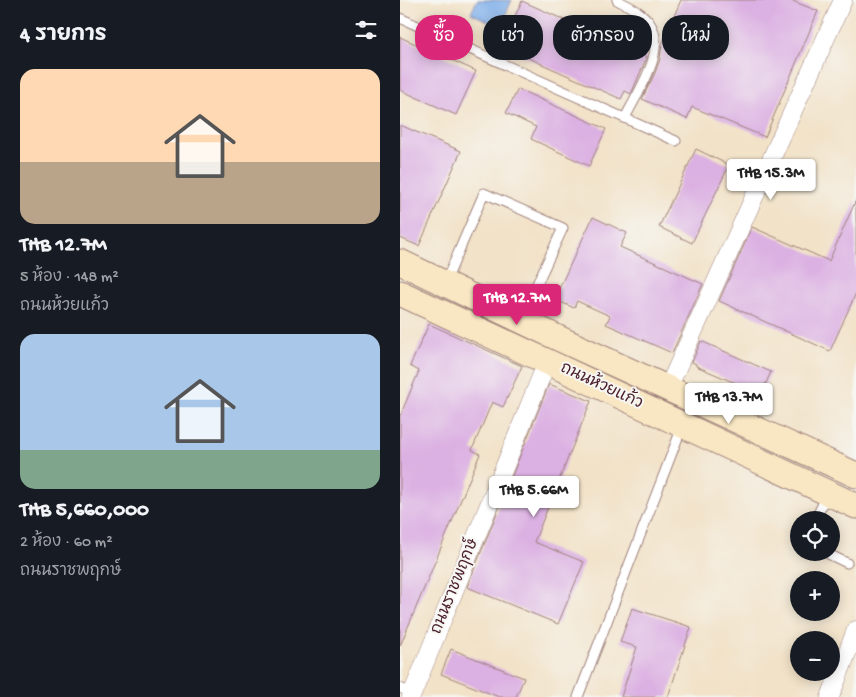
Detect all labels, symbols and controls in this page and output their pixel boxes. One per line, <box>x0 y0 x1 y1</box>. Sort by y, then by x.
chip: ซื้อ <box>415 15 473 60</box>
chip: เช่า <box>483 15 543 60</box>
chip: ตัวกรอง <box>553 15 652 60</box>
chip: ใหม่ <box>662 15 729 60</box>
icon: filters <box>352 16 380 44</box>
text: 4 รายการ <box>20 24 107 49</box>
icon: home <box>155 101 245 191</box>
pin: THB 15.3M <box>714 158 828 201</box>
text: THB 15.3M <box>738 165 804 184</box>
text: THB 12.7M <box>20 234 107 259</box>
text: 5 ห้อง · 148 m² <box>20 269 119 288</box>
pin: THB 12.7M <box>460 284 574 326</box>
text: THB 12.7M <box>484 290 550 309</box>
text: ถนนห้วยแก้ว <box>20 298 109 317</box>
street label: ถนนห้วยแก้ว <box>557 356 647 414</box>
icon: home <box>155 366 245 456</box>
pin: THB 13.7M <box>672 382 786 425</box>
text: THB 13.7M <box>696 389 762 408</box>
pin: THB 5.66M <box>477 476 591 518</box>
text: THB 5.66M <box>500 482 568 501</box>
text: THB 5,660,000 <box>20 499 149 524</box>
map controls <box>790 511 840 681</box>
button: locate <box>790 511 840 561</box>
text: 2 ห้อง · 60 m² <box>20 534 113 553</box>
street label: ถนนราชพฤกษ์ <box>424 534 484 637</box>
text: ถนนราชพฤกษ์ <box>20 563 121 582</box>
button: + <box>790 571 840 621</box>
button: − <box>790 631 840 681</box>

